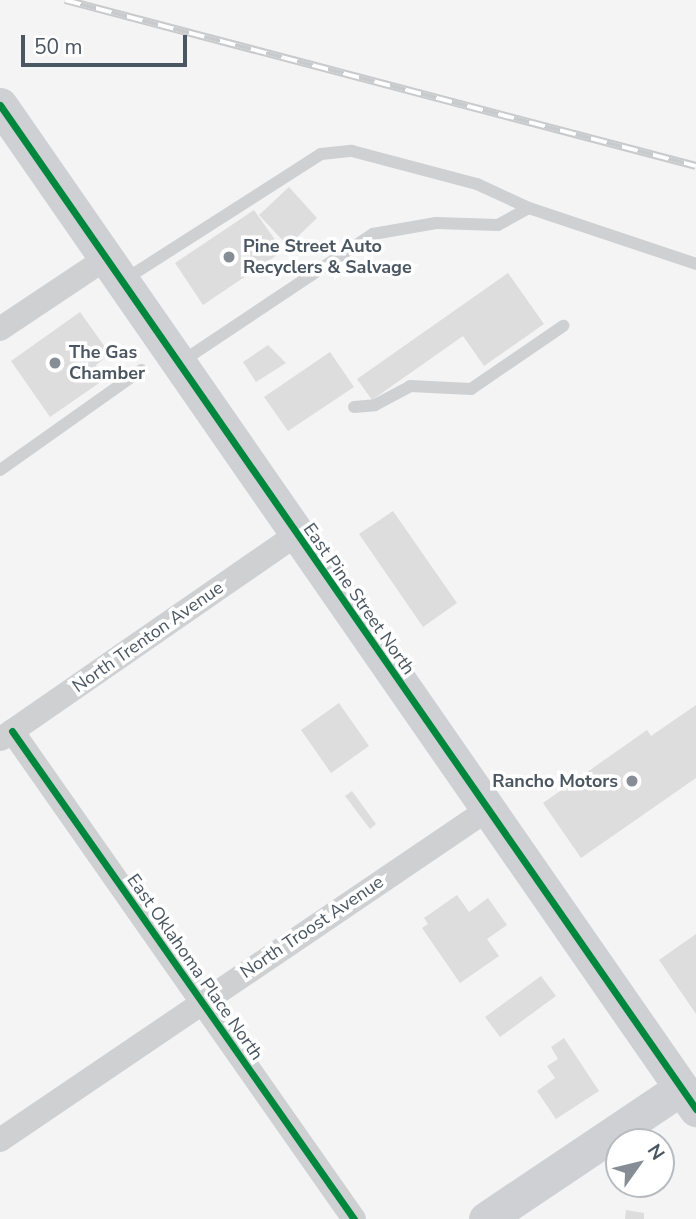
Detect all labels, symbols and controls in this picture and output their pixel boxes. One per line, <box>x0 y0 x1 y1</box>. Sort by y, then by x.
scale bar <box>24 21 191 65</box>
text: 50 m <box>34 33 83 61</box>
place label: Pine Street Auto Recyclers & Salvage <box>243 236 412 278</box>
marker: Pine Street Auto Recyclers & Salvage <box>221 249 237 265</box>
place label: The Gas Chamber <box>69 342 145 384</box>
marker: The Gas Chamber <box>47 355 63 371</box>
street label: East Pine Street North <box>299 519 419 679</box>
street label: North Trenton Avenue <box>68 577 228 697</box>
place label: Rancho Motors <box>492 770 618 792</box>
marker: Rancho Motors <box>624 773 640 789</box>
street label: East Oklahoma Place North <box>122 870 268 1064</box>
street label: North Troost Avenue <box>236 871 388 983</box>
north arrow <box>605 1128 675 1198</box>
text: N <box>641 1139 671 1166</box>

